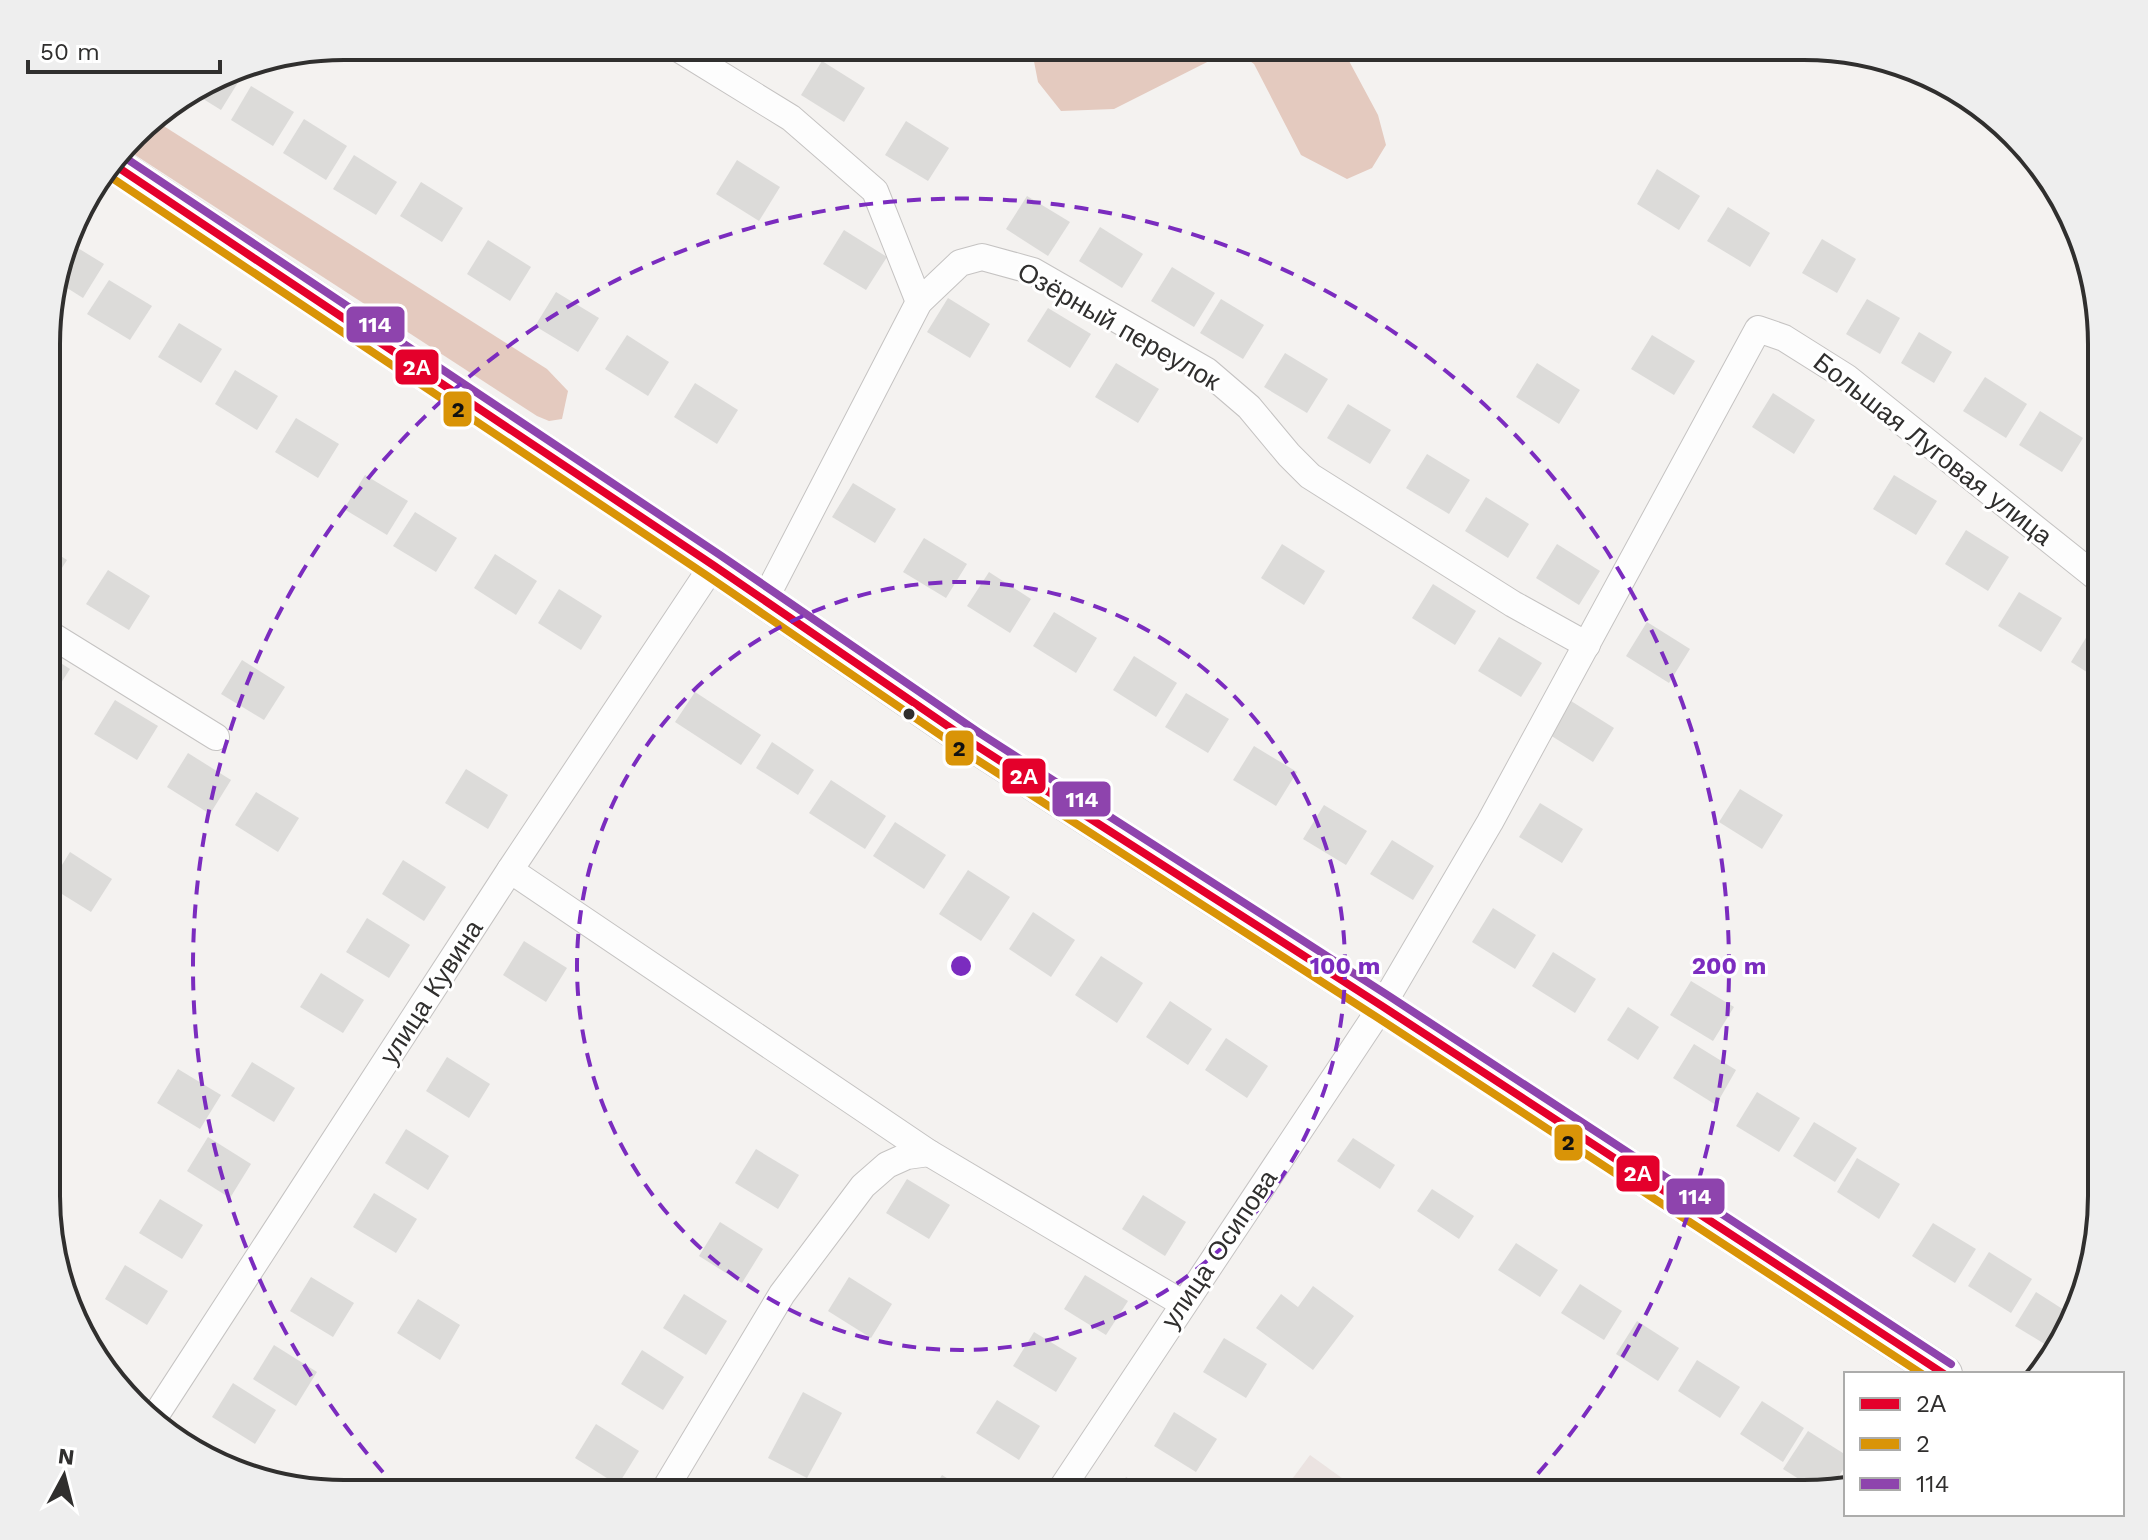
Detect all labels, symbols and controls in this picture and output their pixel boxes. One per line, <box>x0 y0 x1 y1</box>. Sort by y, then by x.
scale bar <box>28 24 220 74</box>
text: 50 m <box>40 38 100 66</box>
street label: Озёрный переулок <box>1013 256 1226 396</box>
line badge: 114 <box>345 305 406 344</box>
text: 114 <box>358 312 392 337</box>
street label: Большая Луговая улица <box>1808 347 2059 552</box>
line badge: 2А <box>394 348 440 386</box>
text: 2А <box>403 355 432 380</box>
line badge: 2 <box>442 390 473 428</box>
text: 2 <box>451 397 465 422</box>
unlabelled marker <box>901 706 917 722</box>
line badge: 2 <box>944 729 975 767</box>
text: 2 <box>952 736 966 761</box>
line badge: 2А <box>1001 757 1047 795</box>
text: 2А <box>1010 764 1039 789</box>
line badge: 114 <box>1051 780 1112 818</box>
text: 114 <box>1065 787 1099 812</box>
street label: улица Кувина <box>373 914 489 1070</box>
centre of rings <box>947 952 975 980</box>
text: 100 m <box>1310 952 1380 980</box>
text: 200 m <box>1692 952 1766 980</box>
line badge: 2 <box>1553 1123 1584 1162</box>
text: 2 <box>1561 1130 1575 1155</box>
line badge: 2А <box>1615 1154 1661 1193</box>
text: 2А <box>1624 1161 1653 1186</box>
street label: улица Осипова <box>1155 1164 1283 1334</box>
line badge: 114 <box>1665 1177 1726 1216</box>
text: 114 <box>1678 1184 1712 1209</box>
legend <box>1844 1372 2124 1516</box>
text: 2А <box>1916 1390 1946 1418</box>
text: 2 <box>1916 1430 1930 1458</box>
north arrow <box>24 1436 104 1516</box>
text: N <box>57 1443 76 1470</box>
text: 114 <box>1916 1470 1949 1498</box>

